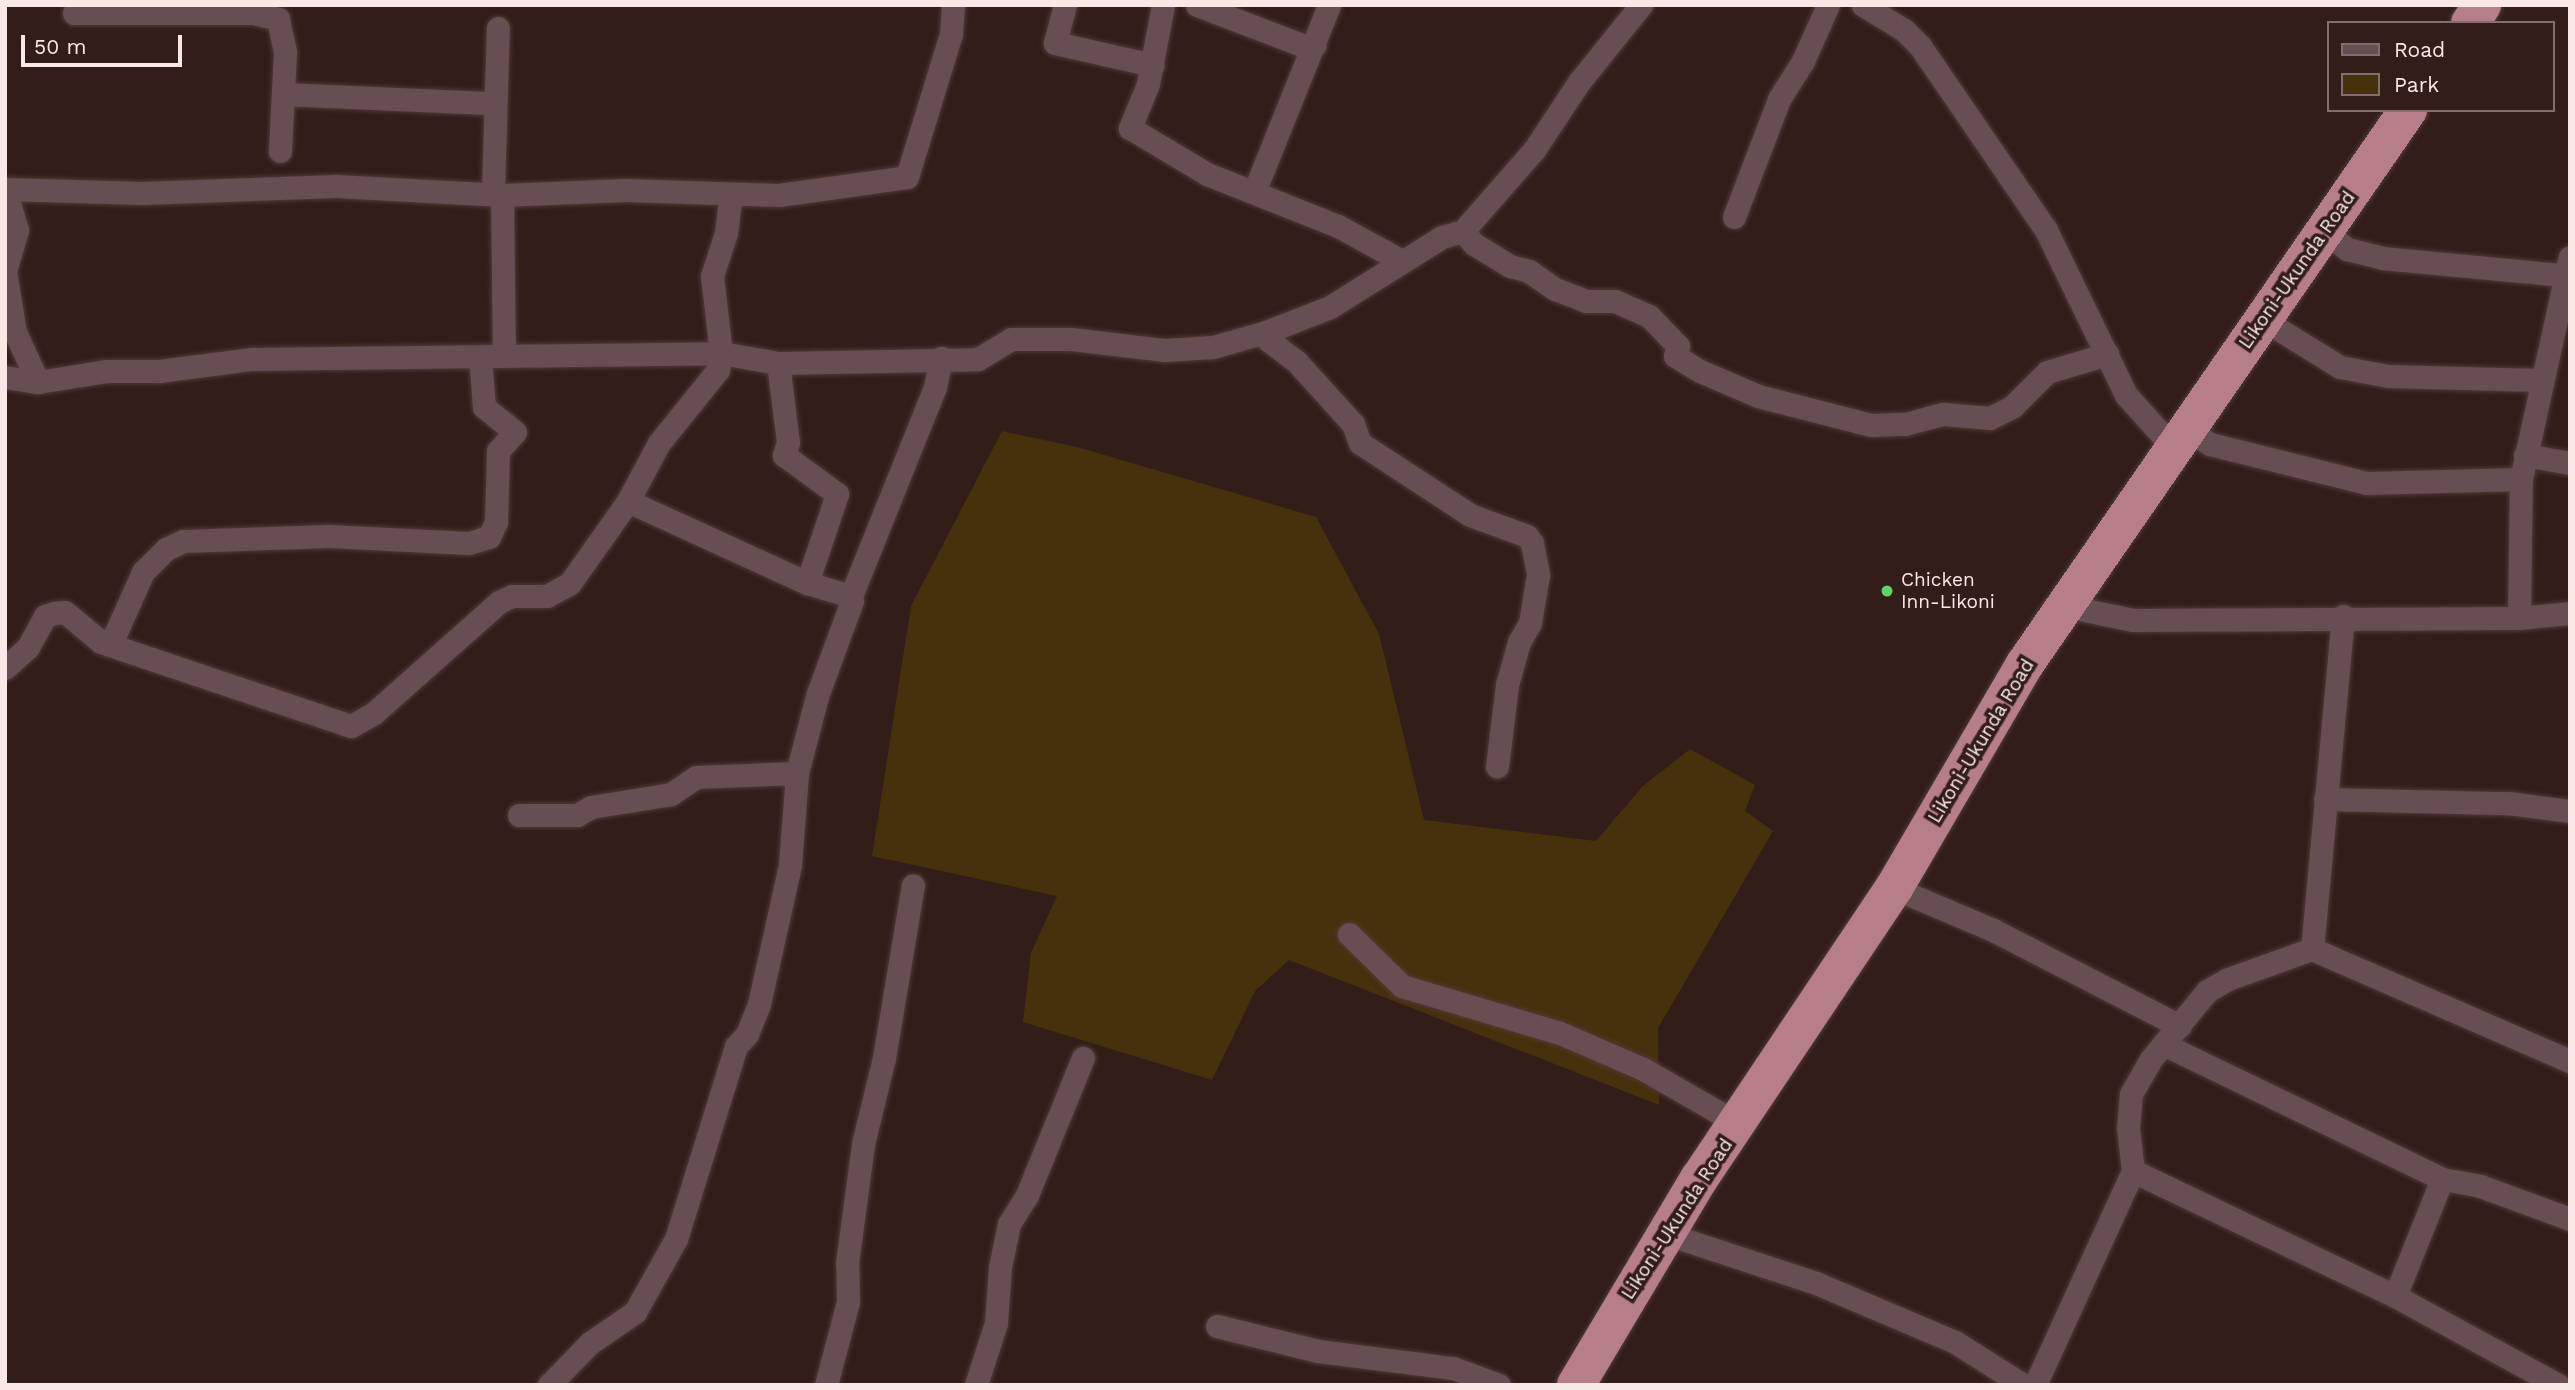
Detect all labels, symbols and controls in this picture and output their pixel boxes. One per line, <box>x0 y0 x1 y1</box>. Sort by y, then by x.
scale bar <box>24 21 186 65</box>
legend <box>2326 21 2554 112</box>
text: 50 m <box>34 34 86 59</box>
text: Road <box>2394 37 2445 62</box>
text: Park <box>2394 72 2439 97</box>
street label: Likoni-Ukunda Road <box>2234 187 2360 353</box>
place label: Chicken Inn-Likoni <box>1901 569 1995 613</box>
marker: Chicken Inn-Likoni <box>1879 583 1895 599</box>
street label: Likoni-Ukunda Road <box>1923 655 2039 827</box>
street label: Likoni-Ukunda Road <box>1616 1134 1738 1304</box>

